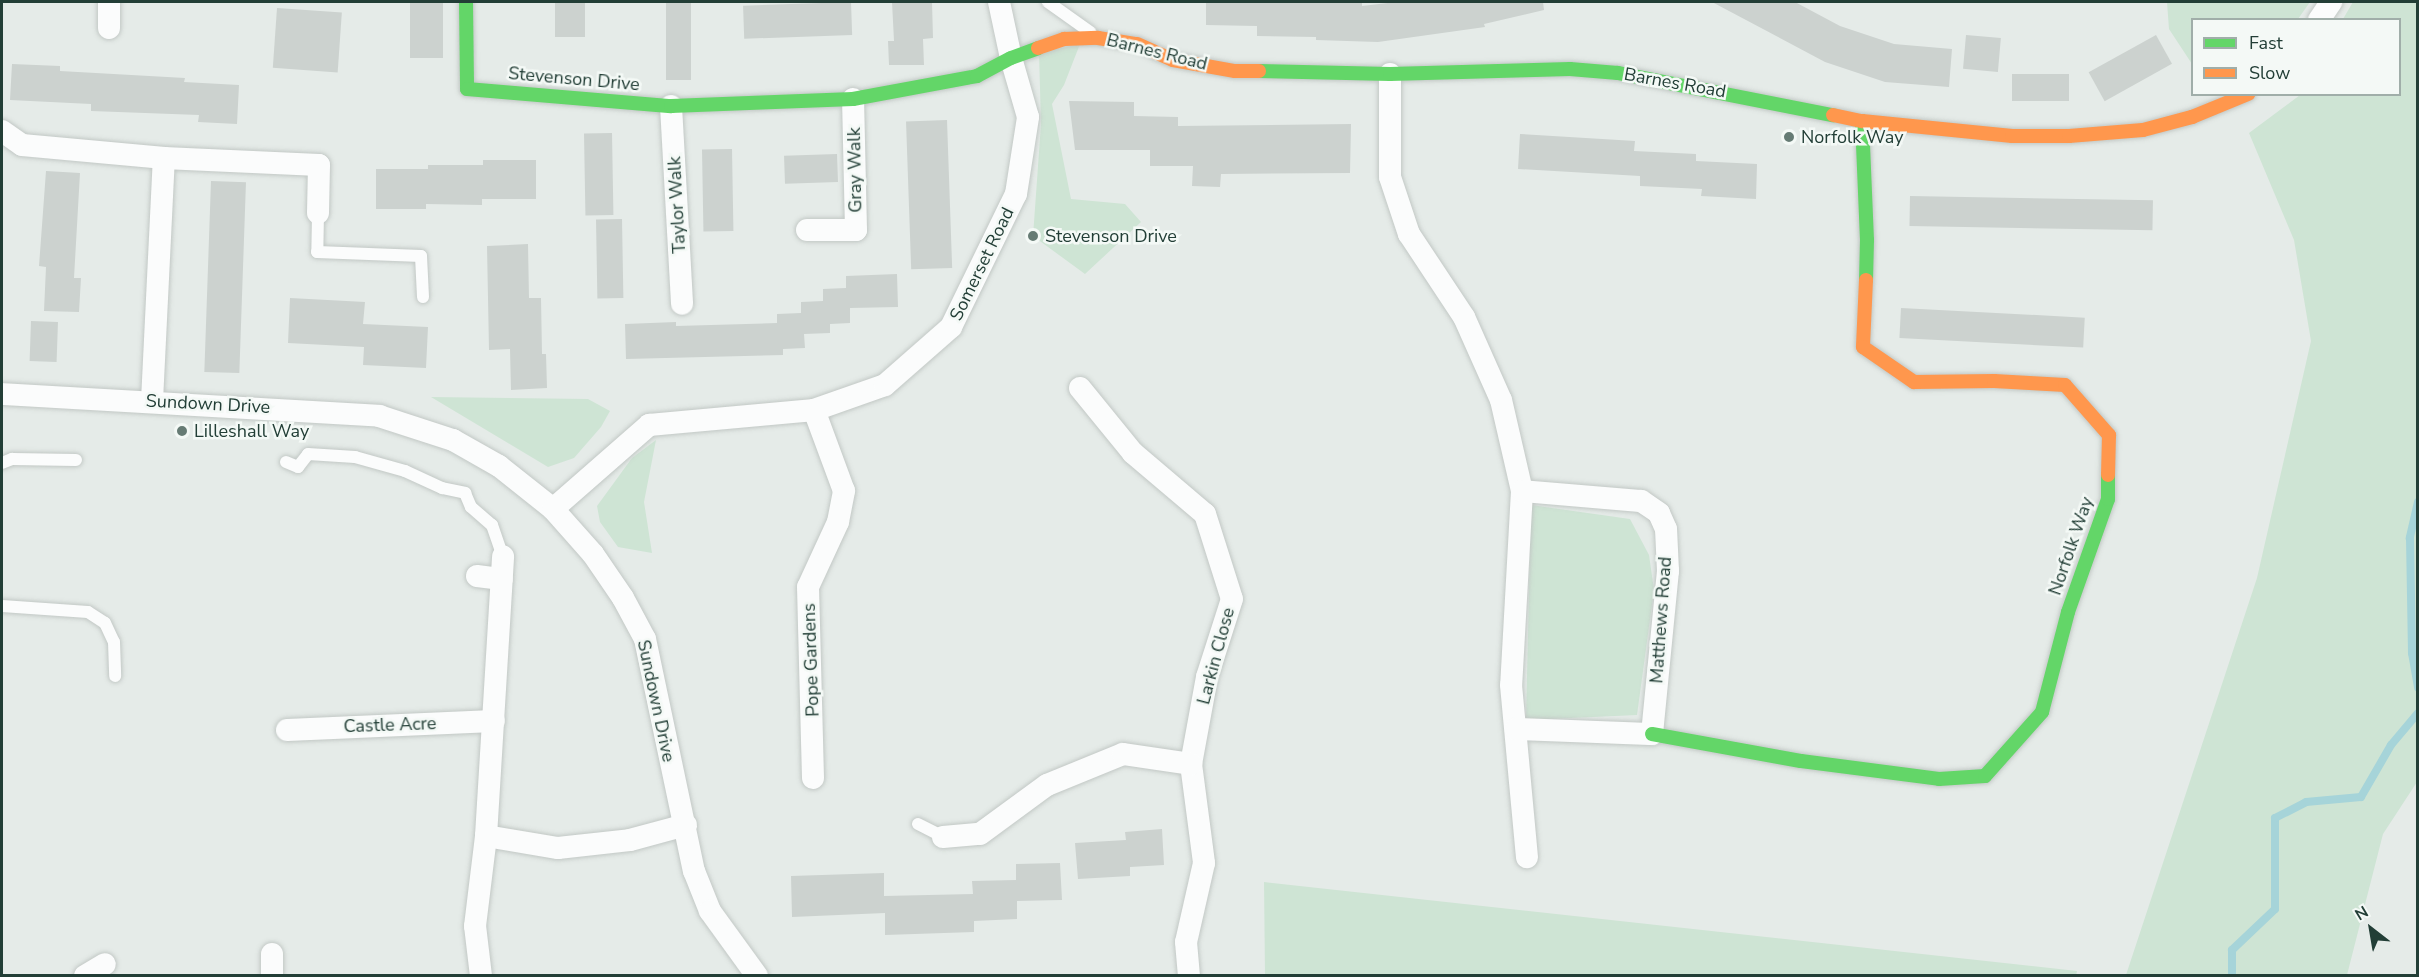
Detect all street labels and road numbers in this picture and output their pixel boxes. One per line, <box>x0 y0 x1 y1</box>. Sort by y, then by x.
street label: Barnes Road <box>1104 29 1210 75</box>
street label: Stevenson Drive <box>507 62 641 96</box>
street label: Barnes Road <box>1622 63 1728 103</box>
street label: Gray Walk <box>843 127 867 213</box>
street label: Taylor Walk <box>664 156 690 254</box>
street label: Somerset Road <box>945 204 1019 324</box>
street label: Sundown Drive <box>145 390 271 418</box>
street label: Norfolk Way <box>2044 494 2098 598</box>
street label: Matthews Road <box>1646 556 1676 684</box>
street label: Pope Gardens <box>798 603 824 717</box>
street label: Larkin Close <box>1193 605 1239 707</box>
street label: Sundown Drive <box>632 638 680 764</box>
street label: Castle Acre <box>343 713 437 737</box>

